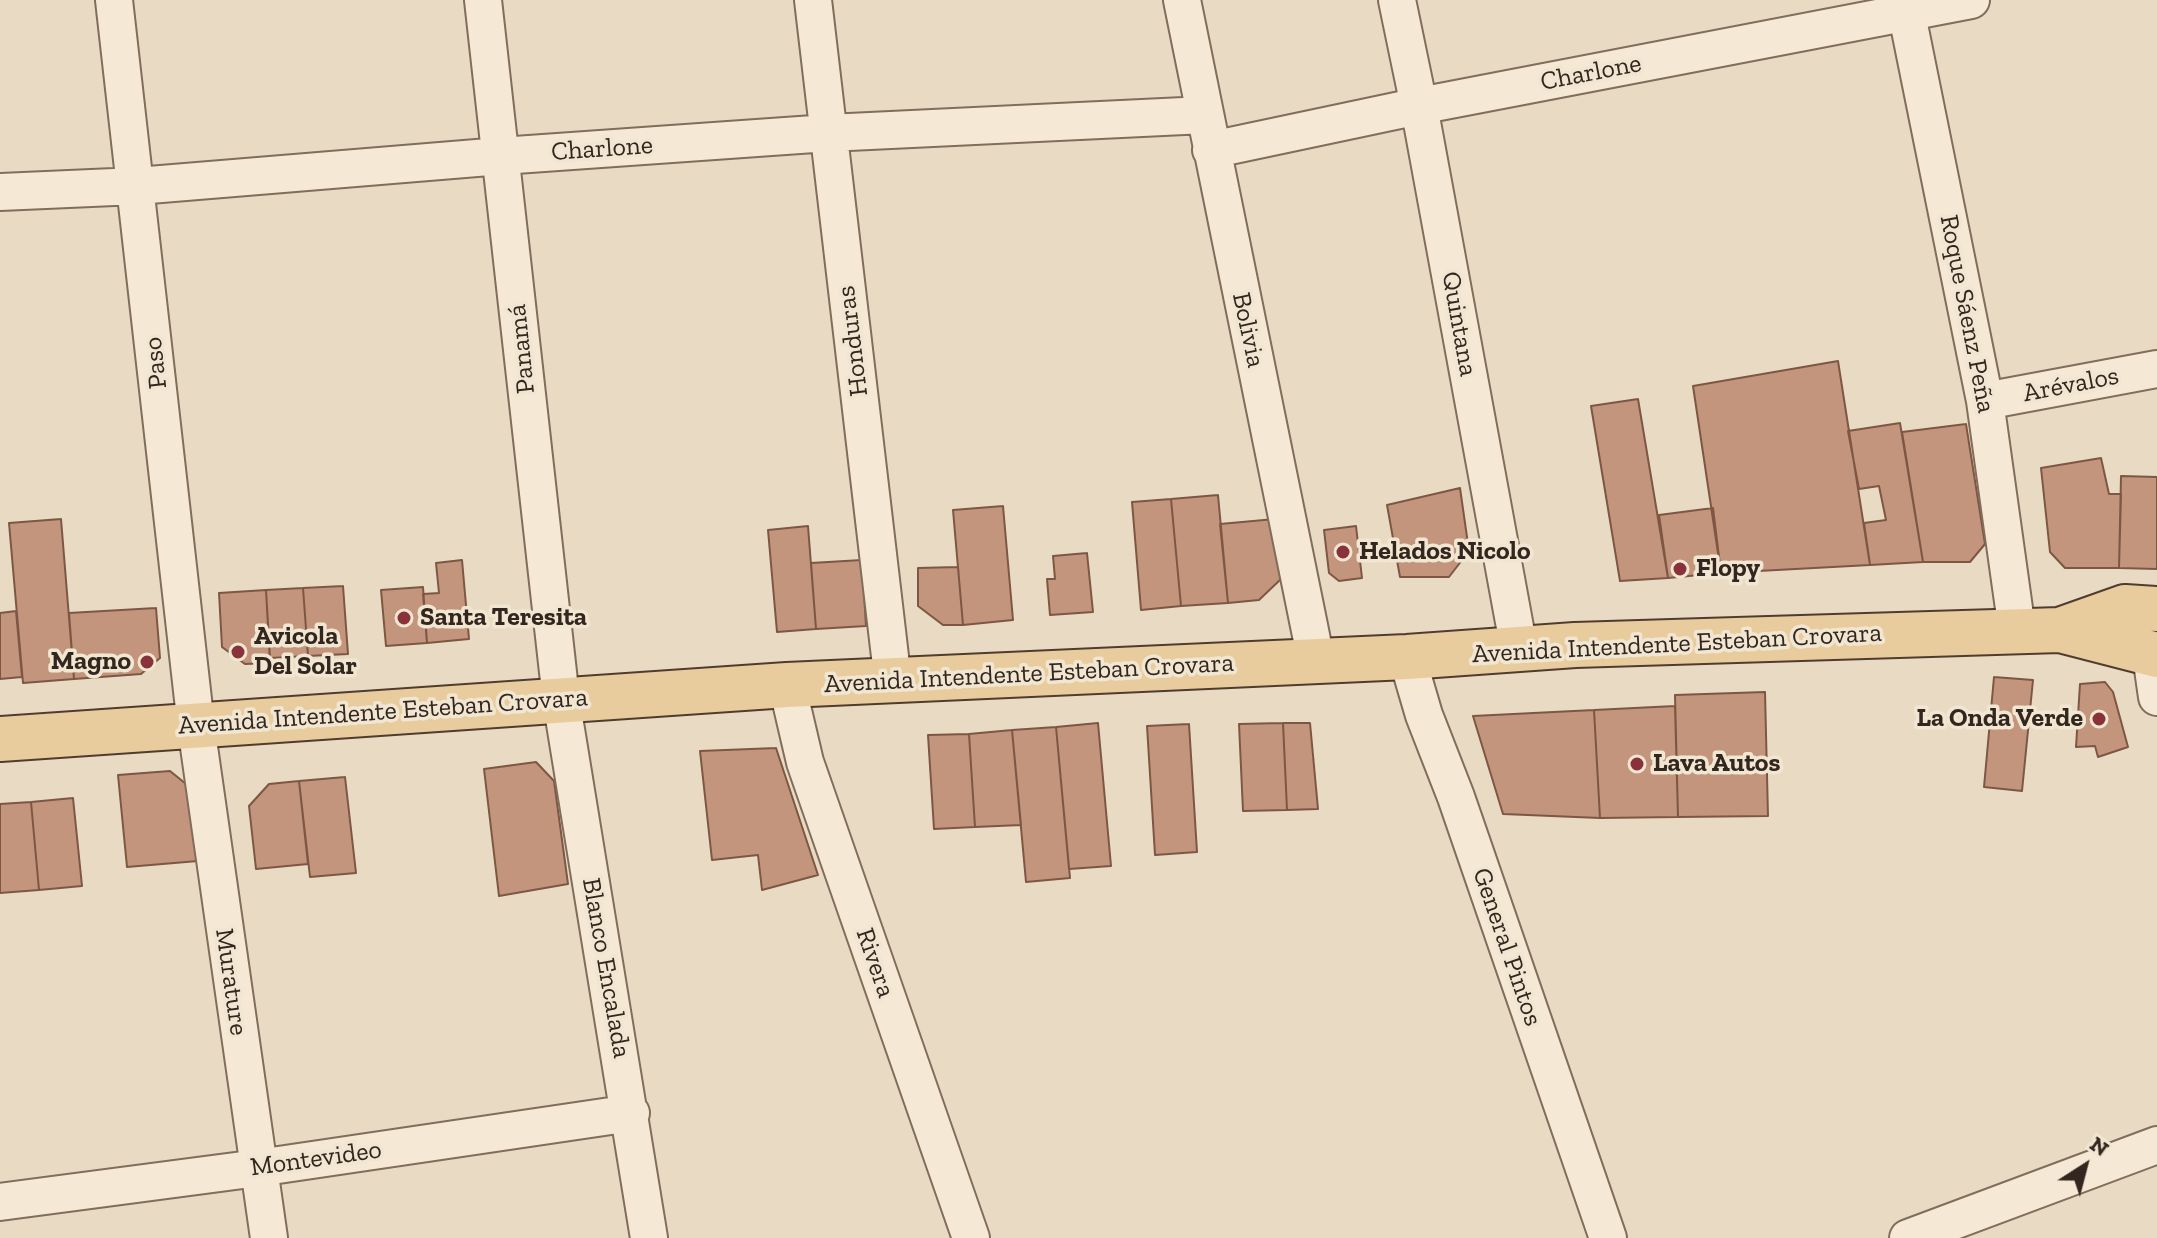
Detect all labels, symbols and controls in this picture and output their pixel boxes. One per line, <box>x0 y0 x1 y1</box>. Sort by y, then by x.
street label: Charlone <box>1538 48 1644 98</box>
street label: Charlone <box>550 130 654 168</box>
street label: Roque Sáenz Peña <box>1932 212 2002 416</box>
street label: Quintana <box>1434 269 1484 379</box>
street label: Honduras <box>831 284 875 398</box>
street label: Bolivia <box>1225 290 1271 370</box>
street label: Panamá <box>502 303 542 395</box>
street label: Paso <box>138 335 174 391</box>
street label: Arévalos <box>2020 360 2122 410</box>
place label: Helados Nicolo <box>1359 536 1531 568</box>
marker: Helados Nicolo <box>1334 543 1352 561</box>
place label: Flopy <box>1696 553 1760 585</box>
marker: Flopy <box>1671 560 1689 578</box>
place label: Santa Teresita <box>420 602 587 634</box>
marker: Santa Teresita <box>395 609 413 627</box>
street label: Avenida Intendente Esteban Crovara <box>1471 618 1883 670</box>
place label: Avicola Del Solar <box>254 621 357 682</box>
marker: Avicola Del Solar <box>229 643 247 661</box>
place label: Magno <box>51 646 131 678</box>
street label: Avenida Intendente Esteban Crovara <box>823 648 1235 700</box>
marker: Magno <box>138 653 156 671</box>
street label: Avenida Intendente Esteban Crovara <box>177 682 589 742</box>
place label: La Onda Verde <box>1916 703 2083 735</box>
marker: La Onda Verde <box>2090 710 2108 728</box>
place label: Lava Autos <box>1653 748 1780 780</box>
marker: Lava Autos <box>1628 755 1646 773</box>
street label: General Pintos <box>1465 864 1549 1030</box>
street label: Blanco Encalada <box>575 876 637 1060</box>
street label: Rivera <box>849 924 901 1002</box>
street label: Murature <box>208 926 254 1038</box>
north arrow <box>2045 1126 2125 1206</box>
text: N <box>2085 1130 2114 1162</box>
street label: Montevideo <box>248 1134 384 1184</box>

